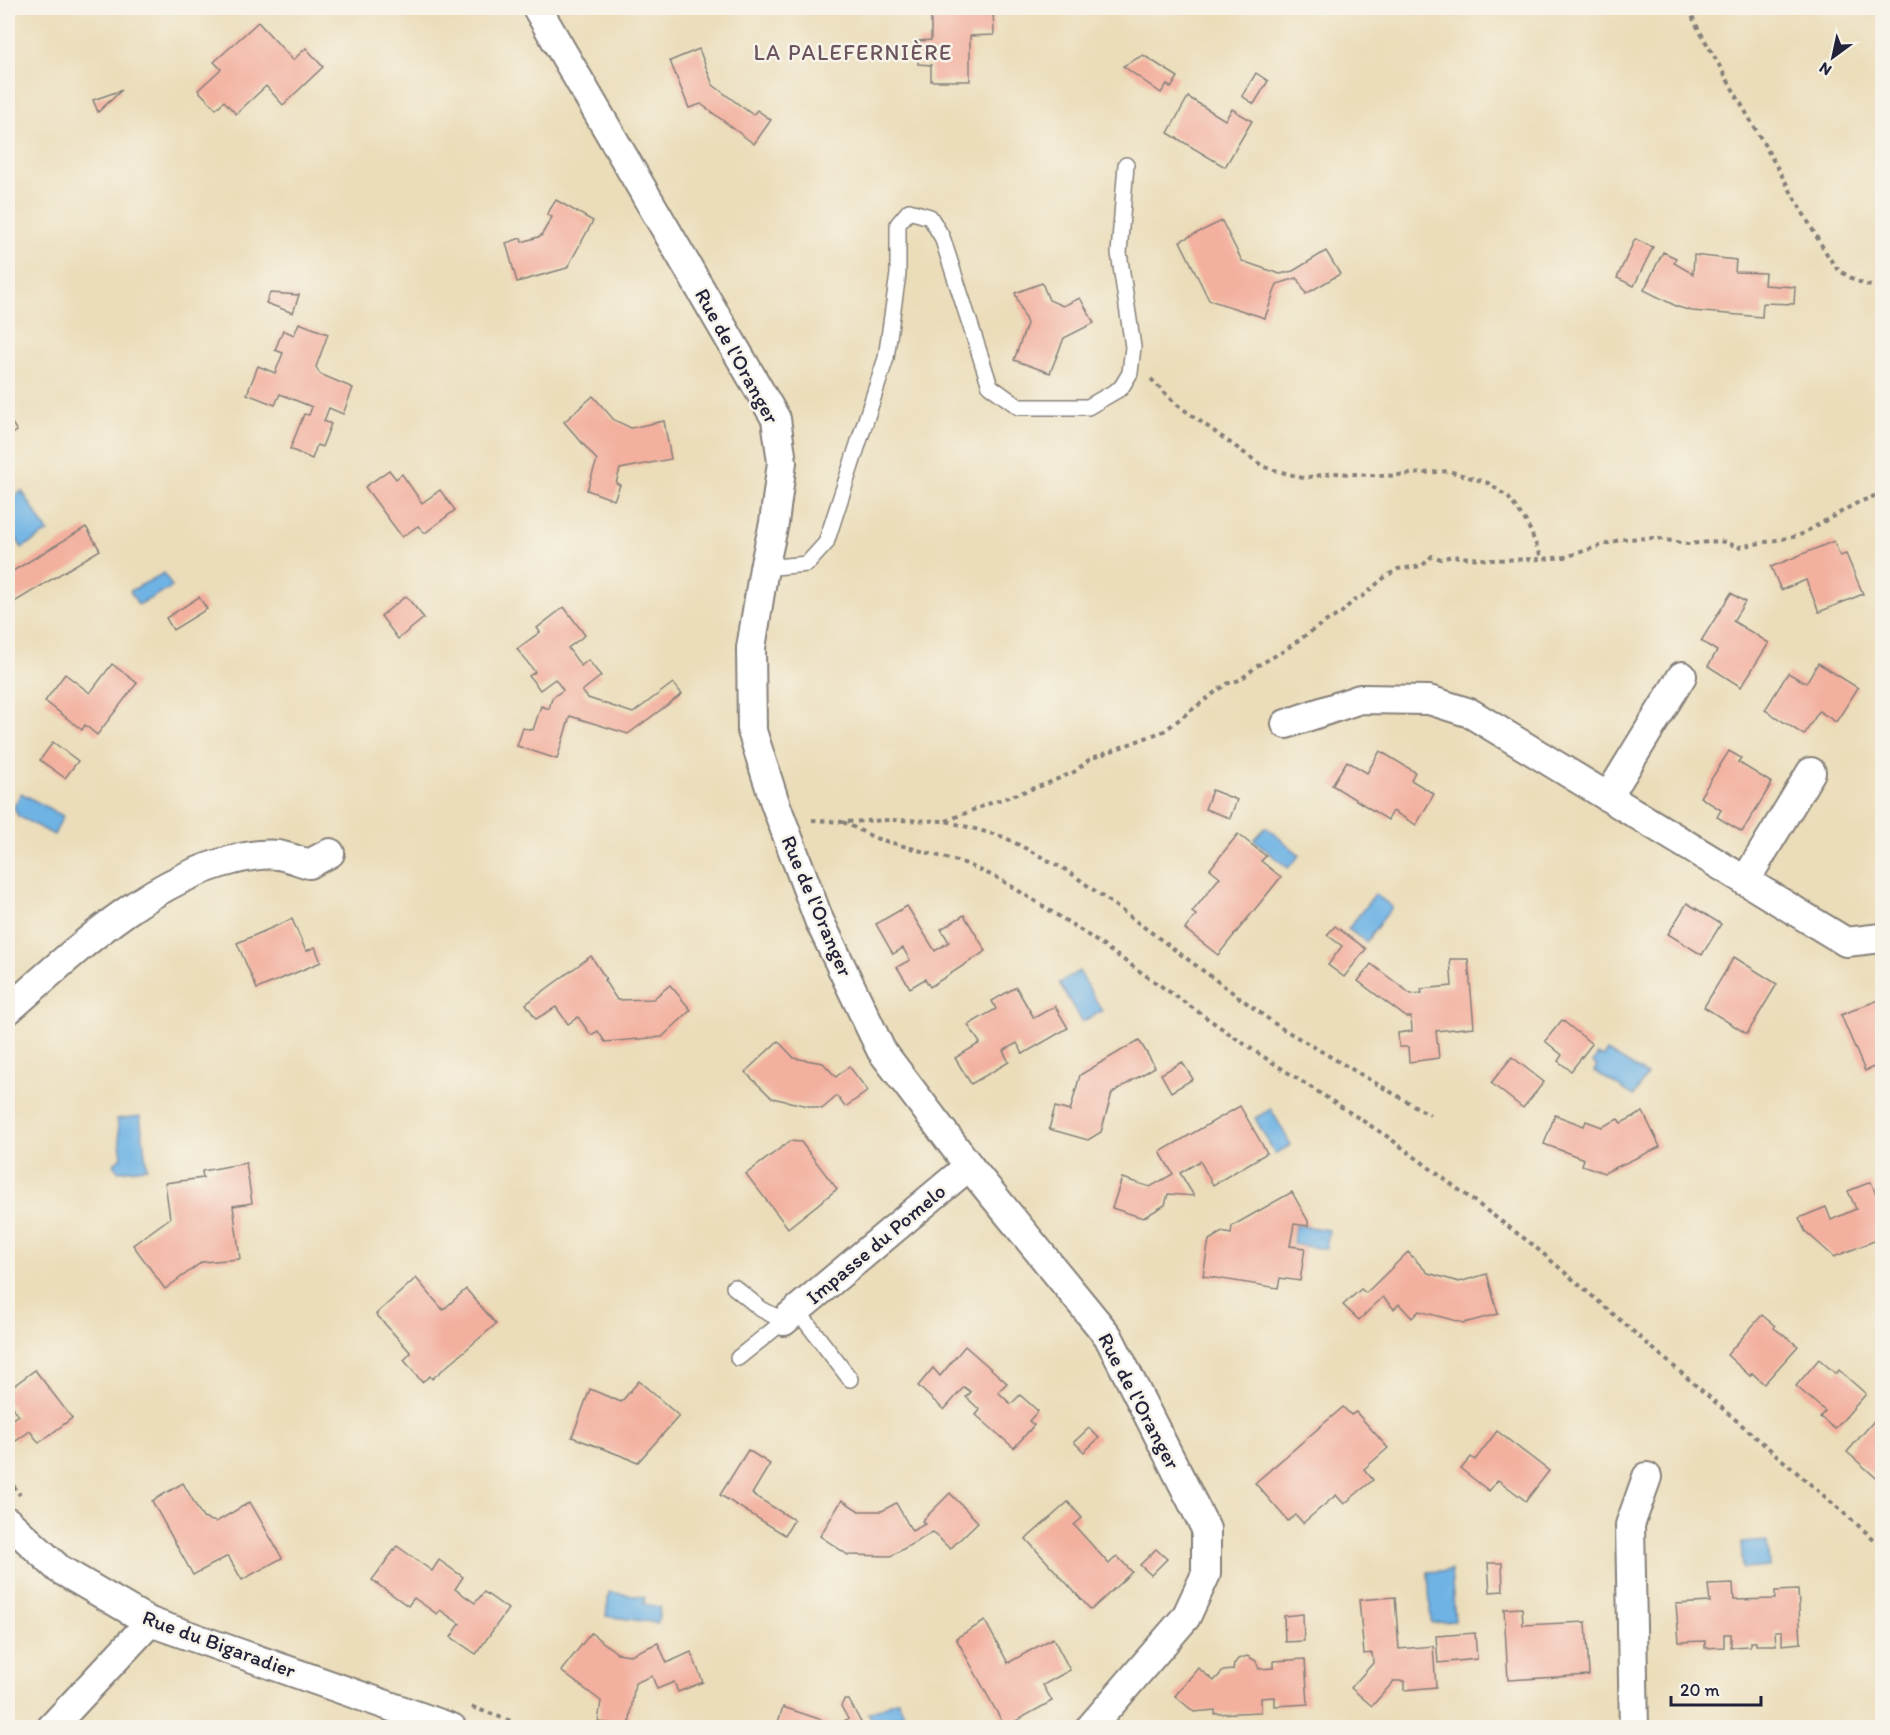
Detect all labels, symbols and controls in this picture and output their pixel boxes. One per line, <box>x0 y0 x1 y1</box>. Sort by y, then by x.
north arrow <box>1803 27 1863 87</box>
district label: LA PALEFERNIÈRE <box>753 39 953 66</box>
text: N <box>1815 58 1835 80</box>
street label: Rue de l'Oranger <box>690 284 785 428</box>
street label: Rue de l'Oranger <box>777 832 859 981</box>
street label: Impasse du Pomelo <box>801 1178 950 1309</box>
street label: Rue de l'Oranger <box>1093 1328 1186 1474</box>
street label: Rue du Bigaradier <box>139 1604 299 1683</box>
scale bar <box>1671 1669 1761 1707</box>
text: 20 m <box>1680 1679 1720 1701</box>

